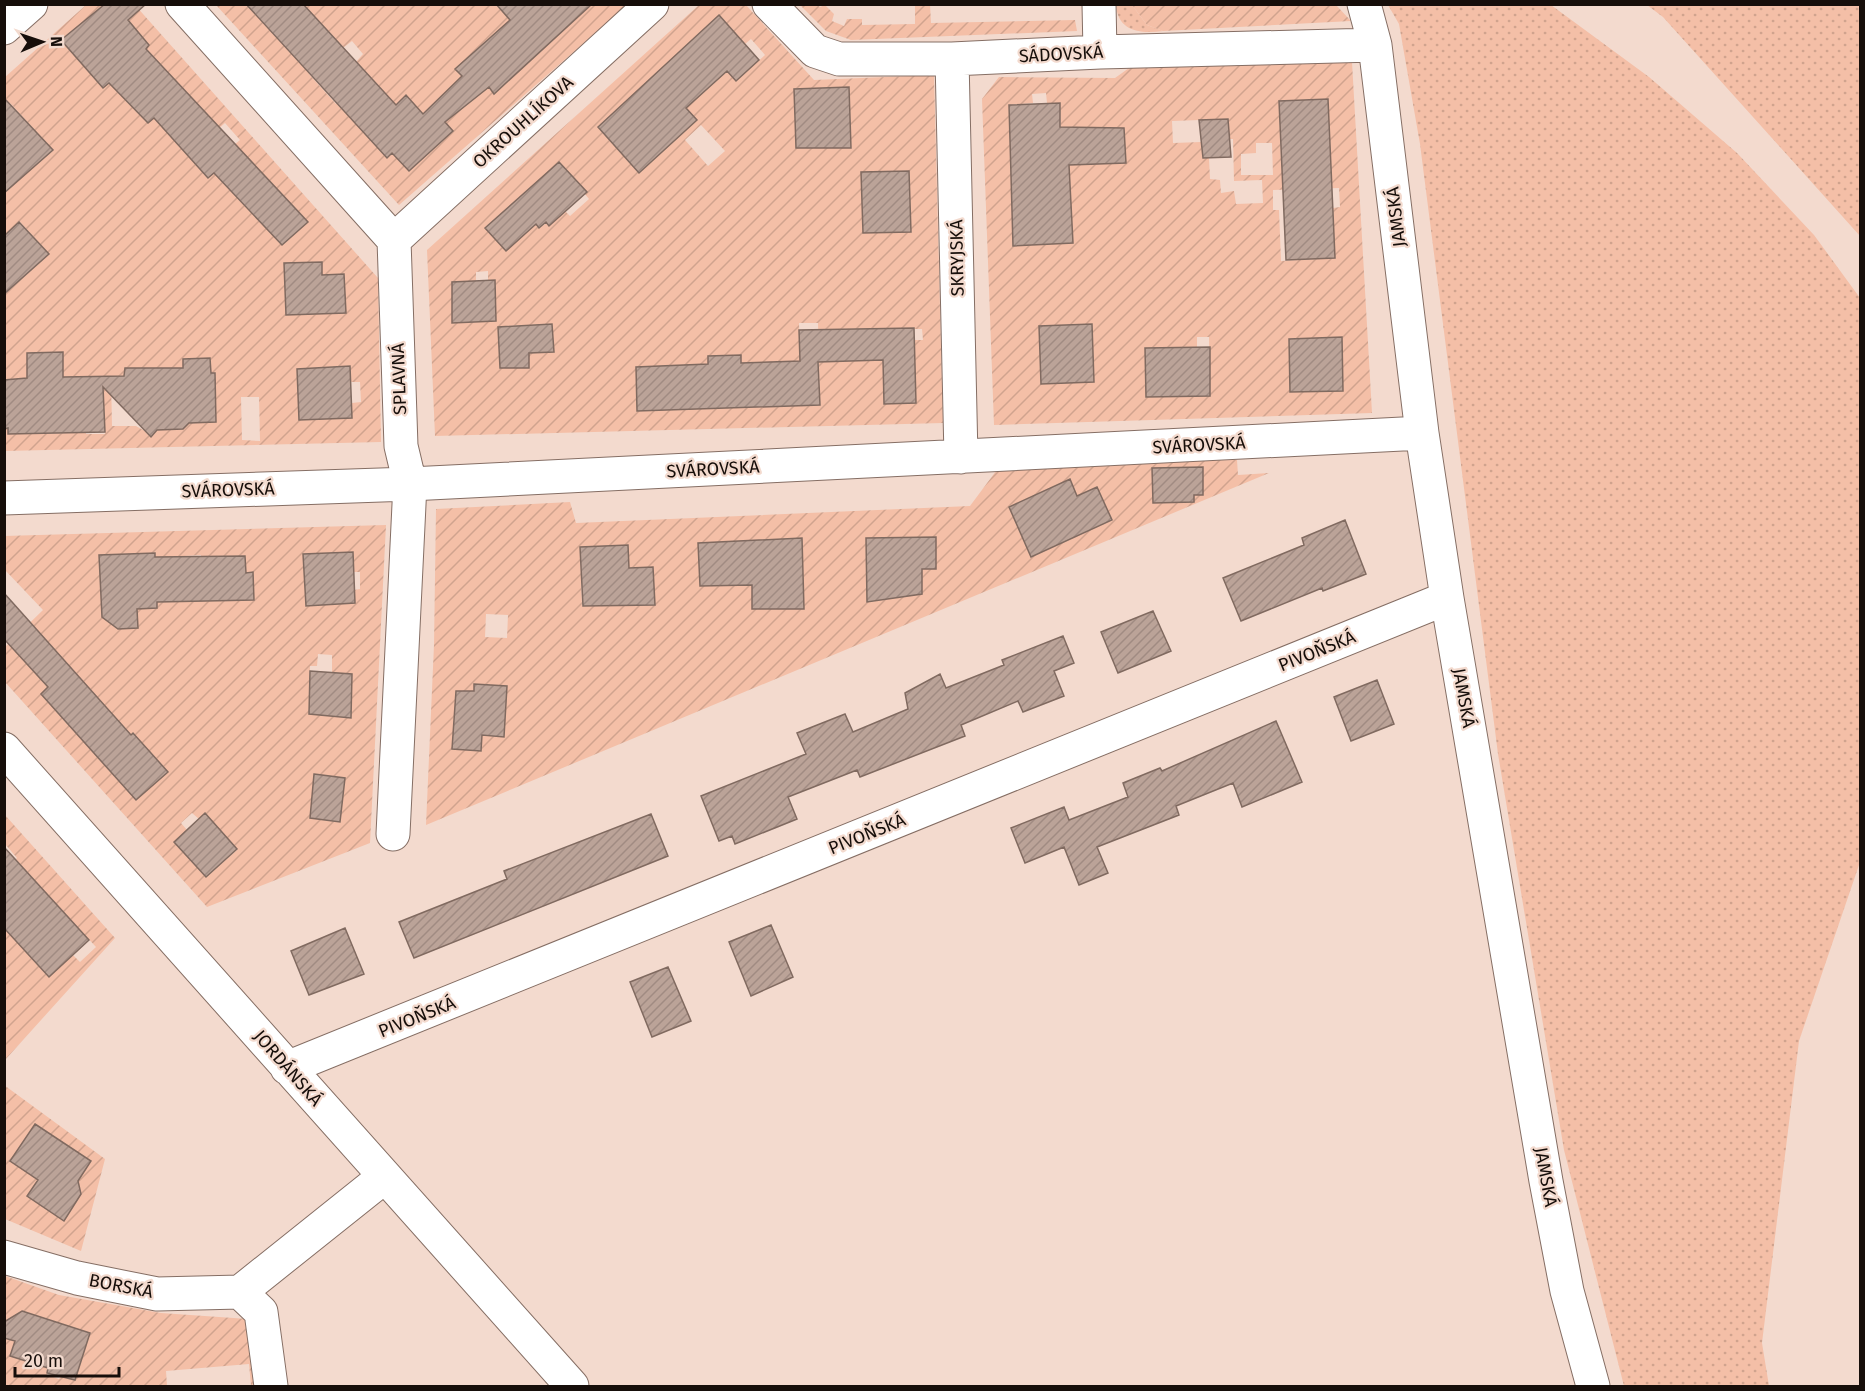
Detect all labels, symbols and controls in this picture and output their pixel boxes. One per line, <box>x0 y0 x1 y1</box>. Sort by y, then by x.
north arrow <box>12 12 72 72</box>
text: N <box>47 36 66 47</box>
street label: SÁDOVSKÁ <box>1018 40 1104 67</box>
street label: OKROUHLÍKOVA <box>468 70 578 173</box>
street label: JAMSKÁ <box>1380 185 1411 248</box>
street label: SKRYJSKÁ <box>944 219 969 297</box>
street label: SPLAVNÁ <box>386 342 411 415</box>
street label: SVÁROVSKÁ <box>1152 431 1247 458</box>
street label: SVÁROVSKÁ <box>666 455 761 482</box>
street label: SVÁROVSKÁ <box>181 476 276 503</box>
street label: PIVOŇSKÁ <box>1275 624 1359 676</box>
street label: JAMSKÁ <box>1448 666 1481 730</box>
street label: PIVOŇSKÁ <box>825 807 909 859</box>
street label: PIVOŇSKÁ <box>375 990 459 1042</box>
street label: JORDÁNSKÁ <box>249 1025 328 1111</box>
street label: JAMSKÁ <box>1530 1145 1563 1209</box>
street label: BORSKÁ <box>87 1268 156 1303</box>
scale bar <box>15 1340 118 1378</box>
text: 20 m <box>24 1350 63 1372</box>

